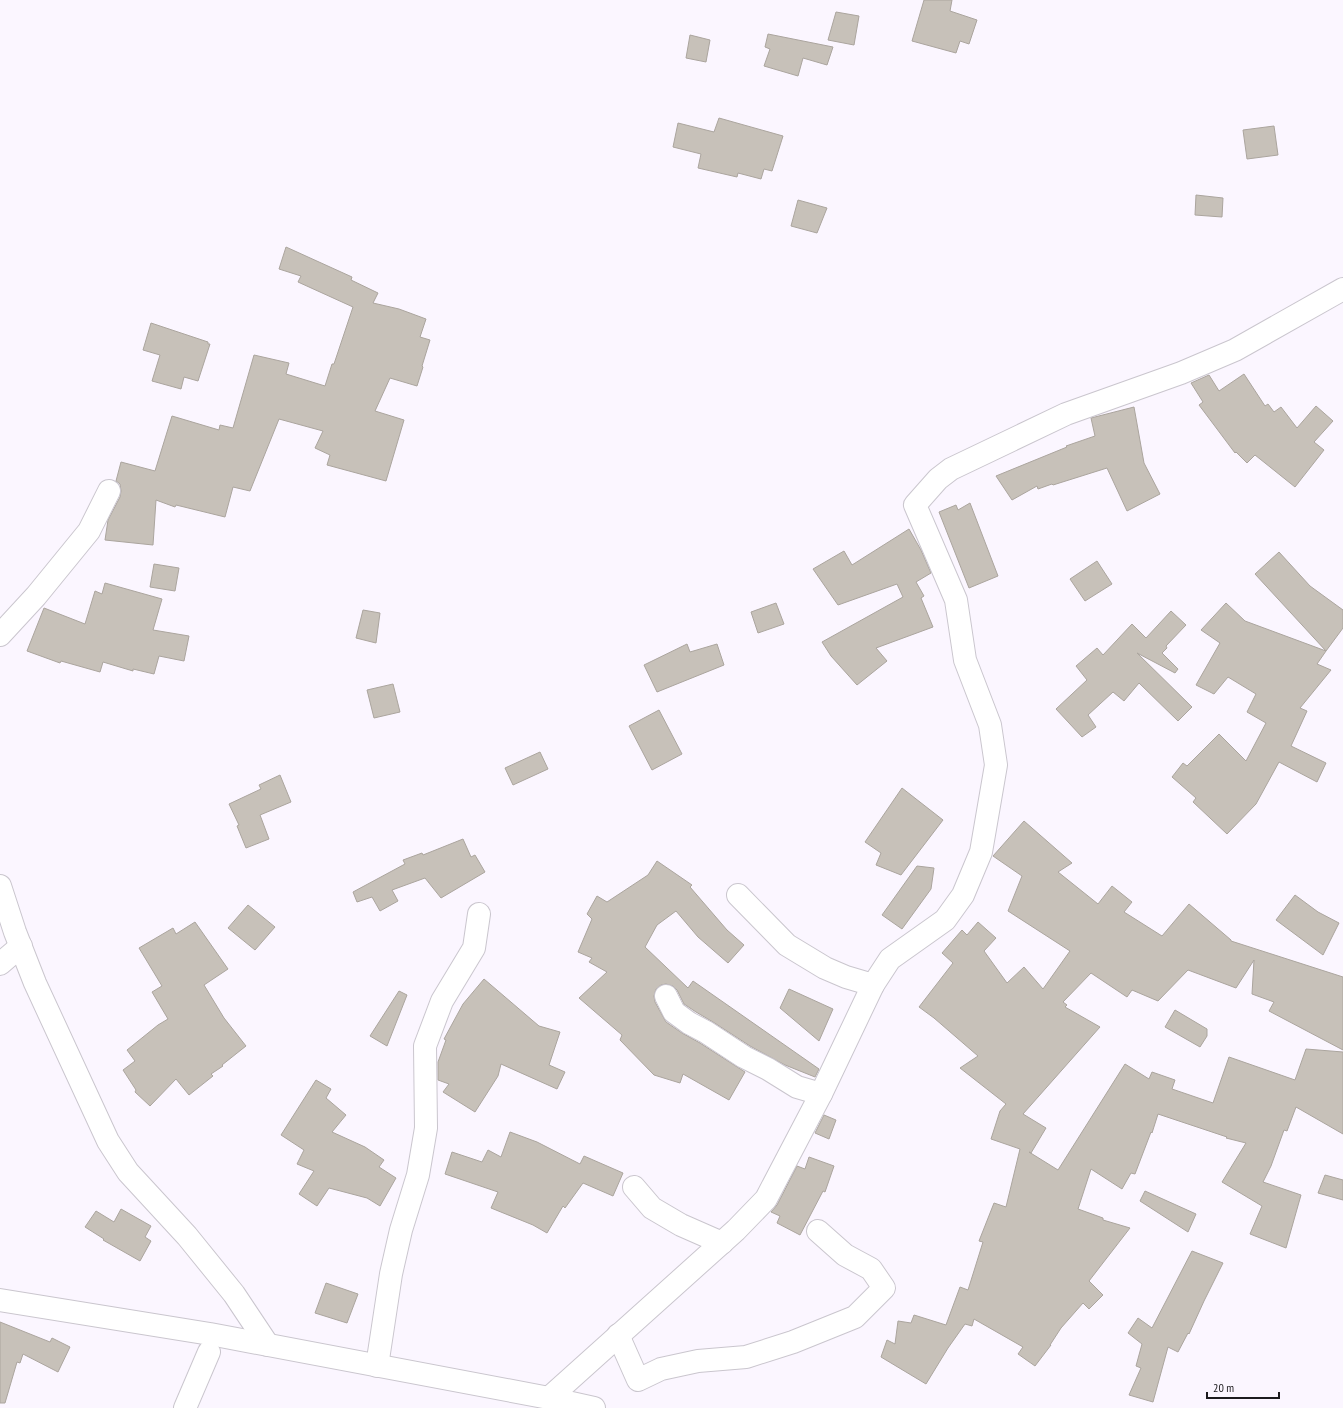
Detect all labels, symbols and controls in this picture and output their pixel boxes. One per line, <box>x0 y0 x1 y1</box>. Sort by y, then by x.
scale bar <box>1207 1374 1279 1400</box>
text: 20 m <box>1213 1380 1234 1395</box>

